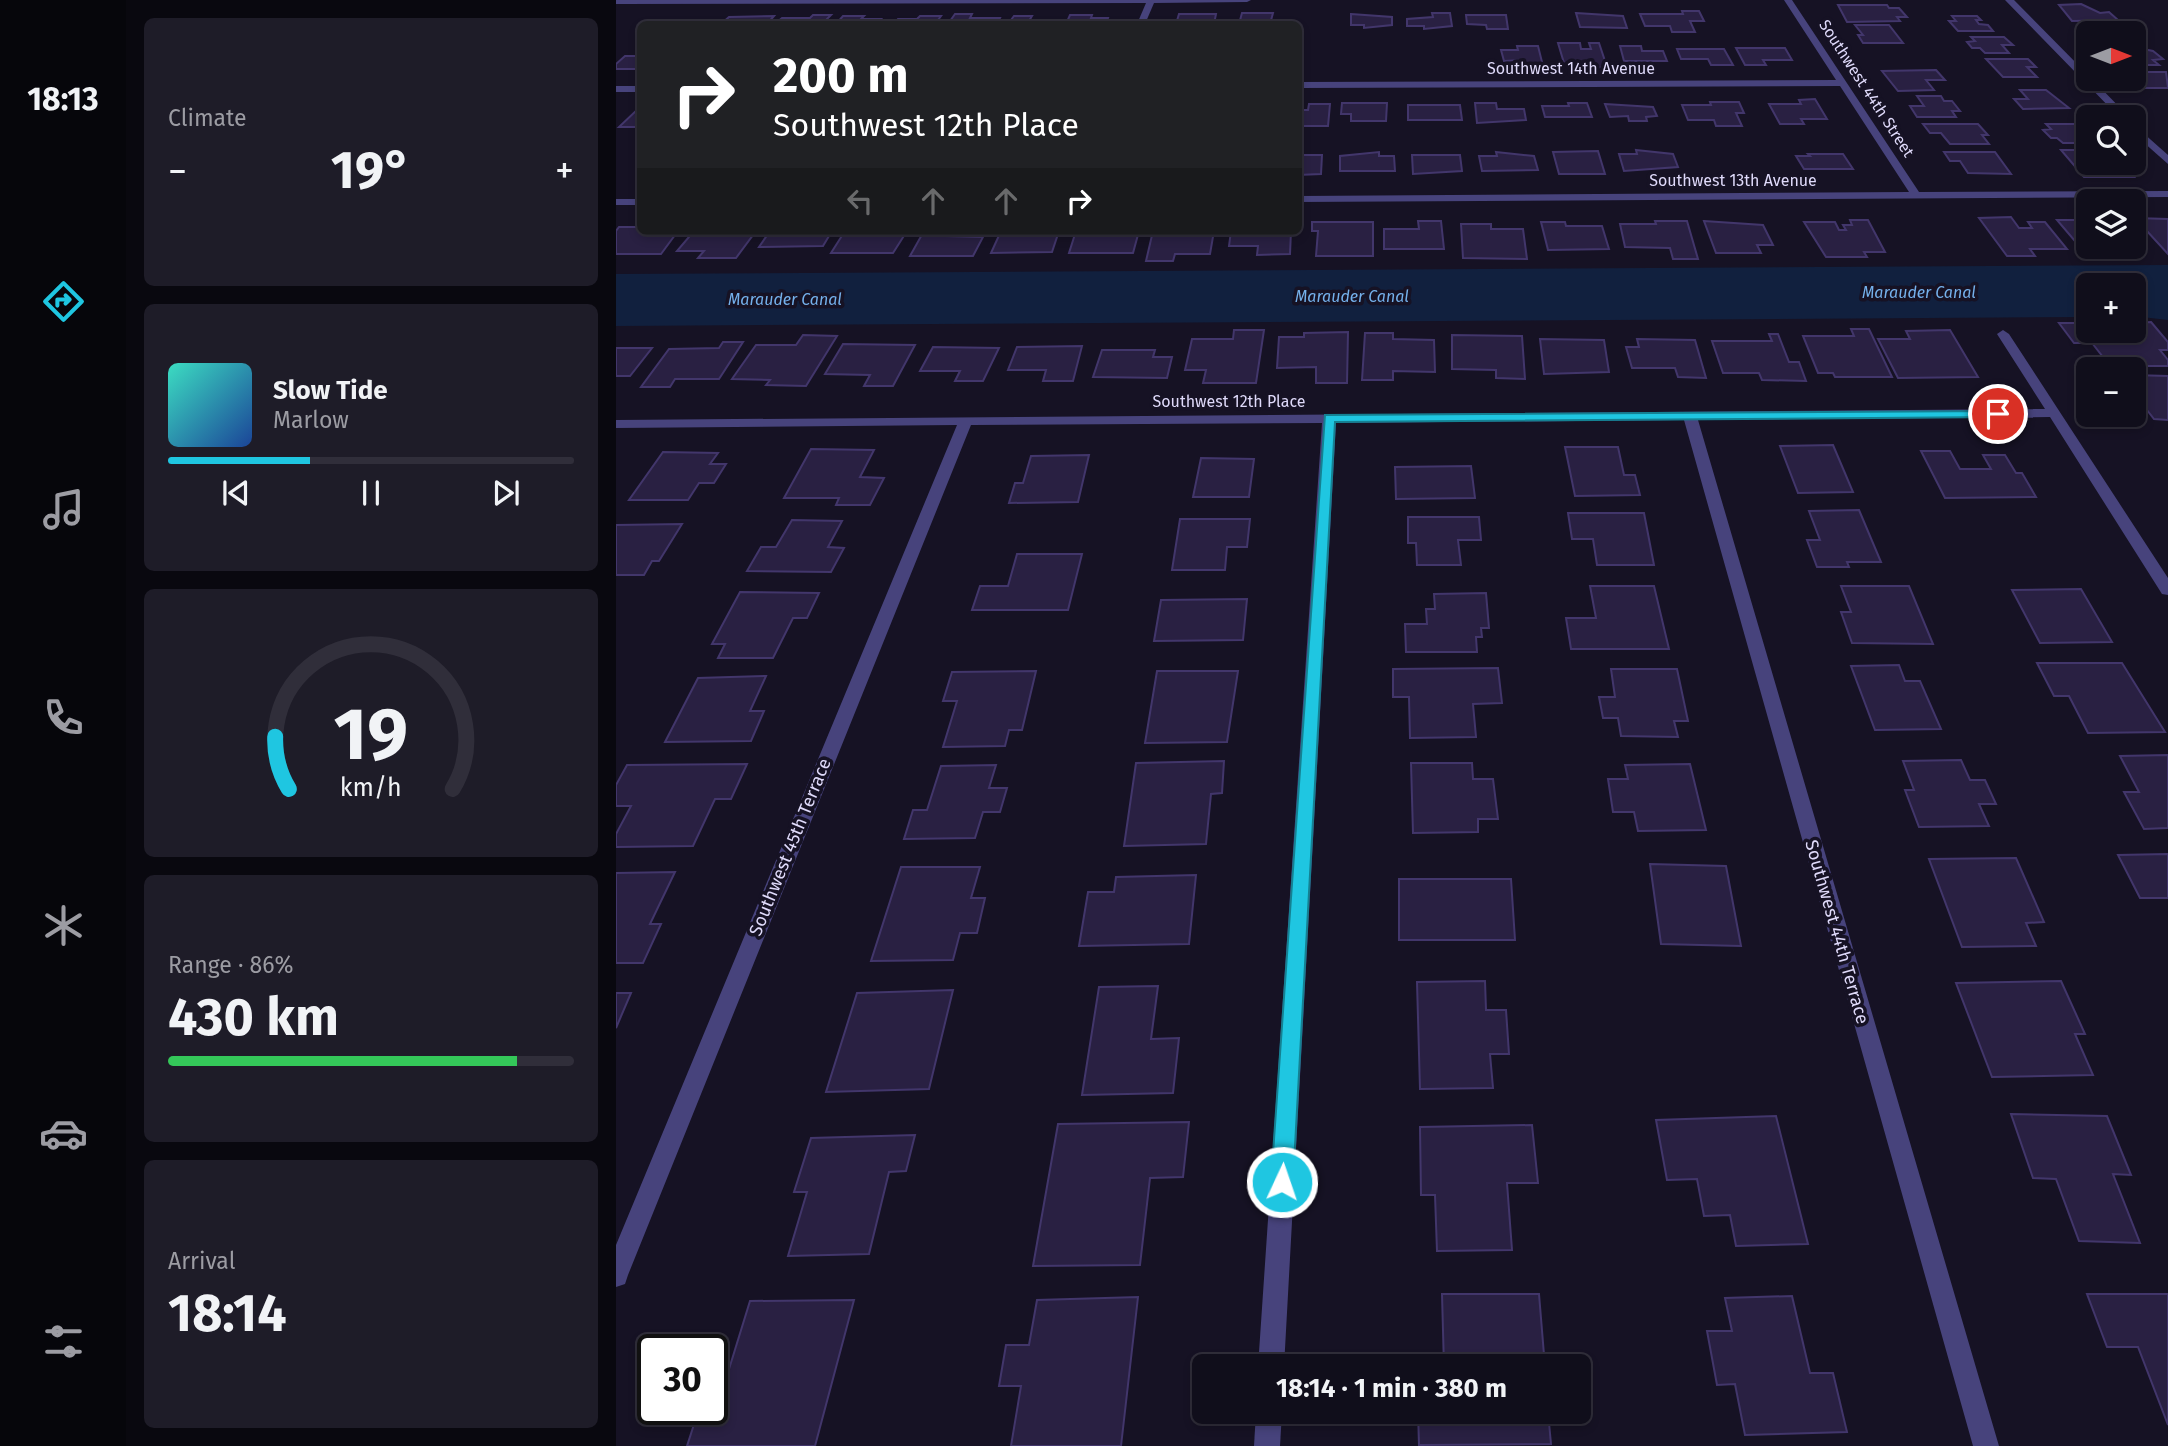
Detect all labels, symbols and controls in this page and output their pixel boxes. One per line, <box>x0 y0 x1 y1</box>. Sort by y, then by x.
street label: Southwest 44th Street <box>1815 16 1918 161</box>
north arrow <box>2076 21 2146 91</box>
map controls <box>2076 21 2146 427</box>
text: 200 m <box>773 46 909 105</box>
icon: right <box>658 49 749 140</box>
street label: Southwest 14th Avenue <box>1487 59 1655 78</box>
text: 18:13 <box>27 80 99 118</box>
text: Climate <box>168 104 247 132</box>
button: search <box>2076 105 2146 175</box>
text: Southwest 12th Place <box>773 106 1079 144</box>
text: 19° <box>331 139 411 202</box>
text: − <box>168 148 187 194</box>
text: + <box>555 148 574 194</box>
street label: Southwest 13th Avenue <box>1649 171 1817 190</box>
icon: left <box>841 182 879 220</box>
icon: ahead <box>914 182 952 220</box>
icon: ahead <box>987 182 1025 220</box>
icon: right <box>1060 182 1098 220</box>
button: layers <box>2076 189 2146 259</box>
button: + <box>2076 273 2146 343</box>
icon: directions <box>39 277 88 326</box>
water label: Marauder Canal <box>1862 283 1976 302</box>
water label: Marauder Canal <box>1295 287 1409 306</box>
water label: Marauder Canal <box>728 290 842 309</box>
button: − <box>2076 357 2146 427</box>
text: Slow Tide <box>273 375 388 406</box>
pin <box>1968 384 2028 444</box>
street label: Southwest 12th Place <box>1153 392 1305 411</box>
icon: arrive <box>1979 395 2017 433</box>
text: Marlow <box>273 406 349 434</box>
icon: previous <box>217 474 255 512</box>
icon: pause <box>352 474 390 512</box>
icon: next <box>487 474 525 512</box>
icon: music <box>39 485 88 534</box>
text: 19 <box>334 691 408 778</box>
icon: phone <box>39 693 88 742</box>
street label: Southwest 45th Terrace <box>744 755 836 939</box>
text: km/h <box>340 773 402 803</box>
street label: Southwest 44th Terrace <box>1800 837 1874 1027</box>
icon: climate <box>39 901 88 950</box>
text: Range · 86% <box>168 951 293 979</box>
text: 430 km <box>168 986 339 1049</box>
icon: car <box>39 1109 88 1158</box>
position arrow <box>1245 1145 1319 1219</box>
text: Arrival <box>168 1247 235 1275</box>
text: 18:14 <box>168 1282 287 1345</box>
icon: filters <box>39 1317 88 1366</box>
speed limit sign: 30 <box>637 1334 728 1425</box>
text: 18:14 · 1 min · 380 m <box>1276 1373 1507 1404</box>

